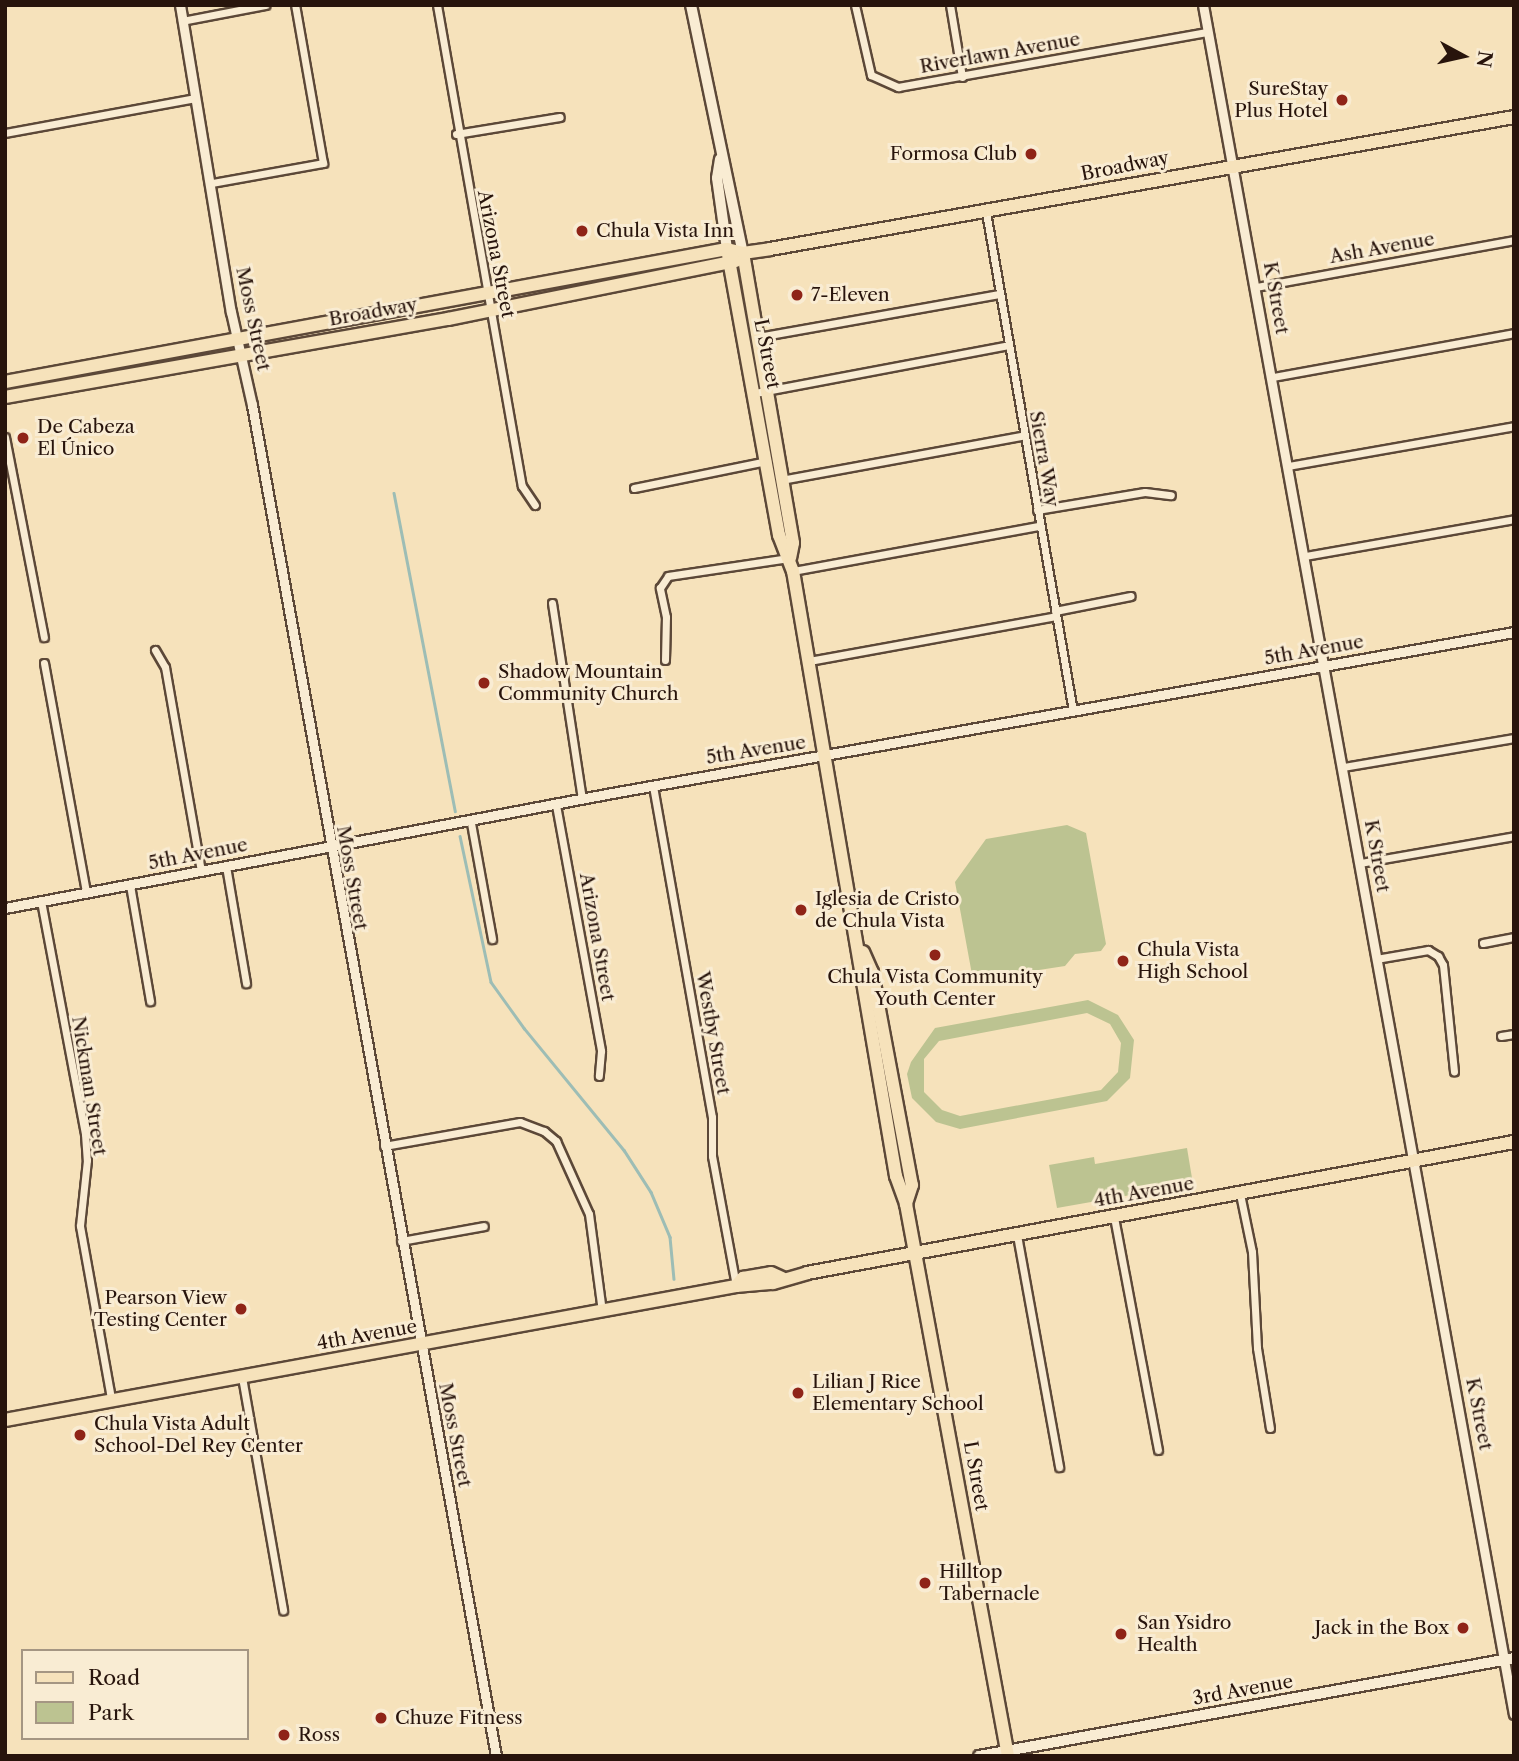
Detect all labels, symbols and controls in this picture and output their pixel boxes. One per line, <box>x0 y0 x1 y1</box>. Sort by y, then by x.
north arrow <box>1428 21 1498 91</box>
street label: Riverlawn Avenue <box>918 28 1082 78</box>
text: N <box>1472 49 1497 69</box>
place label: SureStay Plus Hotel <box>1234 78 1328 122</box>
marker: SureStay Plus Hotel <box>1334 92 1350 108</box>
place label: Formosa Club <box>890 143 1017 165</box>
marker: Formosa Club <box>1023 146 1039 162</box>
street label: Broadway <box>1079 146 1171 186</box>
street label: Arizona Street <box>472 188 520 320</box>
place label: Chula Vista Inn <box>596 220 735 242</box>
marker: Chula Vista Inn <box>574 223 590 239</box>
street label: Ash Avenue <box>1327 227 1437 269</box>
street label: K Street <box>1258 260 1294 336</box>
street label: Moss Street <box>231 265 275 373</box>
place label: 7-Eleven <box>811 284 890 306</box>
marker: 7-Eleven <box>789 287 805 303</box>
street label: Broadway <box>327 293 419 331</box>
street label: L Street <box>749 317 785 391</box>
street label: Sierra Way <box>1024 409 1064 509</box>
place label: De Cabeza El Único <box>37 416 135 460</box>
marker: De Cabeza El Único <box>15 430 31 446</box>
street label: 5th Avenue <box>1262 630 1366 670</box>
place label: Shadow Mountain Community Church <box>498 661 679 705</box>
marker: Shadow Mountain Community Church <box>476 675 492 691</box>
street label: 5th Avenue <box>704 731 808 769</box>
street label: K Street <box>1359 818 1395 894</box>
street label: Moss Street <box>332 824 372 932</box>
street label: 5th Avenue <box>146 833 250 875</box>
street label: Arizona Street <box>574 871 620 1003</box>
place label: Iglesia de Cristo de Chula Vista <box>815 888 960 932</box>
marker: Iglesia de Cristo de Chula Vista <box>793 902 809 918</box>
place label: Chula Vista High School <box>1137 939 1248 983</box>
marker: Chula Vista Community Youth Center <box>927 947 943 963</box>
marker: Chula Vista High School <box>1115 953 1131 969</box>
place label: Chula Vista Community Youth Center <box>827 966 1043 1010</box>
street label: Westby Street <box>691 969 735 1097</box>
street label: Nickman Street <box>67 1015 111 1157</box>
street label: 4th Avenue <box>1092 1172 1196 1212</box>
place label: Pearson View Testing Center <box>94 1287 227 1331</box>
marker: Pearson View Testing Center <box>233 1301 249 1317</box>
street label: 4th Avenue <box>315 1315 419 1355</box>
place label: Lilian J Rice Elementary School <box>812 1371 984 1415</box>
street label: K Street <box>1461 1376 1497 1452</box>
street label: Moss Street <box>434 1381 476 1489</box>
marker: Lilian J Rice Elementary School <box>790 1385 806 1401</box>
place label: Chula Vista Adult School-Del Rey Center <box>94 1413 304 1457</box>
marker: Chula Vista Adult School-Del Rey Center <box>72 1427 88 1443</box>
street label: L Street <box>959 1439 993 1513</box>
place label: Hilltop Tabernacle <box>939 1561 1040 1605</box>
marker: Hilltop Tabernacle <box>917 1575 933 1591</box>
place label: San Ysidro Health <box>1137 1612 1232 1656</box>
place label: Jack in the Box <box>1314 1617 1449 1639</box>
marker: Jack in the Box <box>1455 1620 1471 1636</box>
marker: San Ysidro Health <box>1111 1624 1131 1644</box>
legend <box>21 1649 248 1740</box>
text: Road <box>88 1665 140 1690</box>
street label: 3rd Avenue <box>1191 1670 1295 1710</box>
text: Park <box>88 1700 134 1725</box>
place label: Chuze Fitness <box>395 1707 523 1729</box>
marker: Chuze Fitness <box>373 1710 389 1726</box>
place label: Ross <box>298 1724 340 1746</box>
marker: Ross <box>276 1727 292 1743</box>

